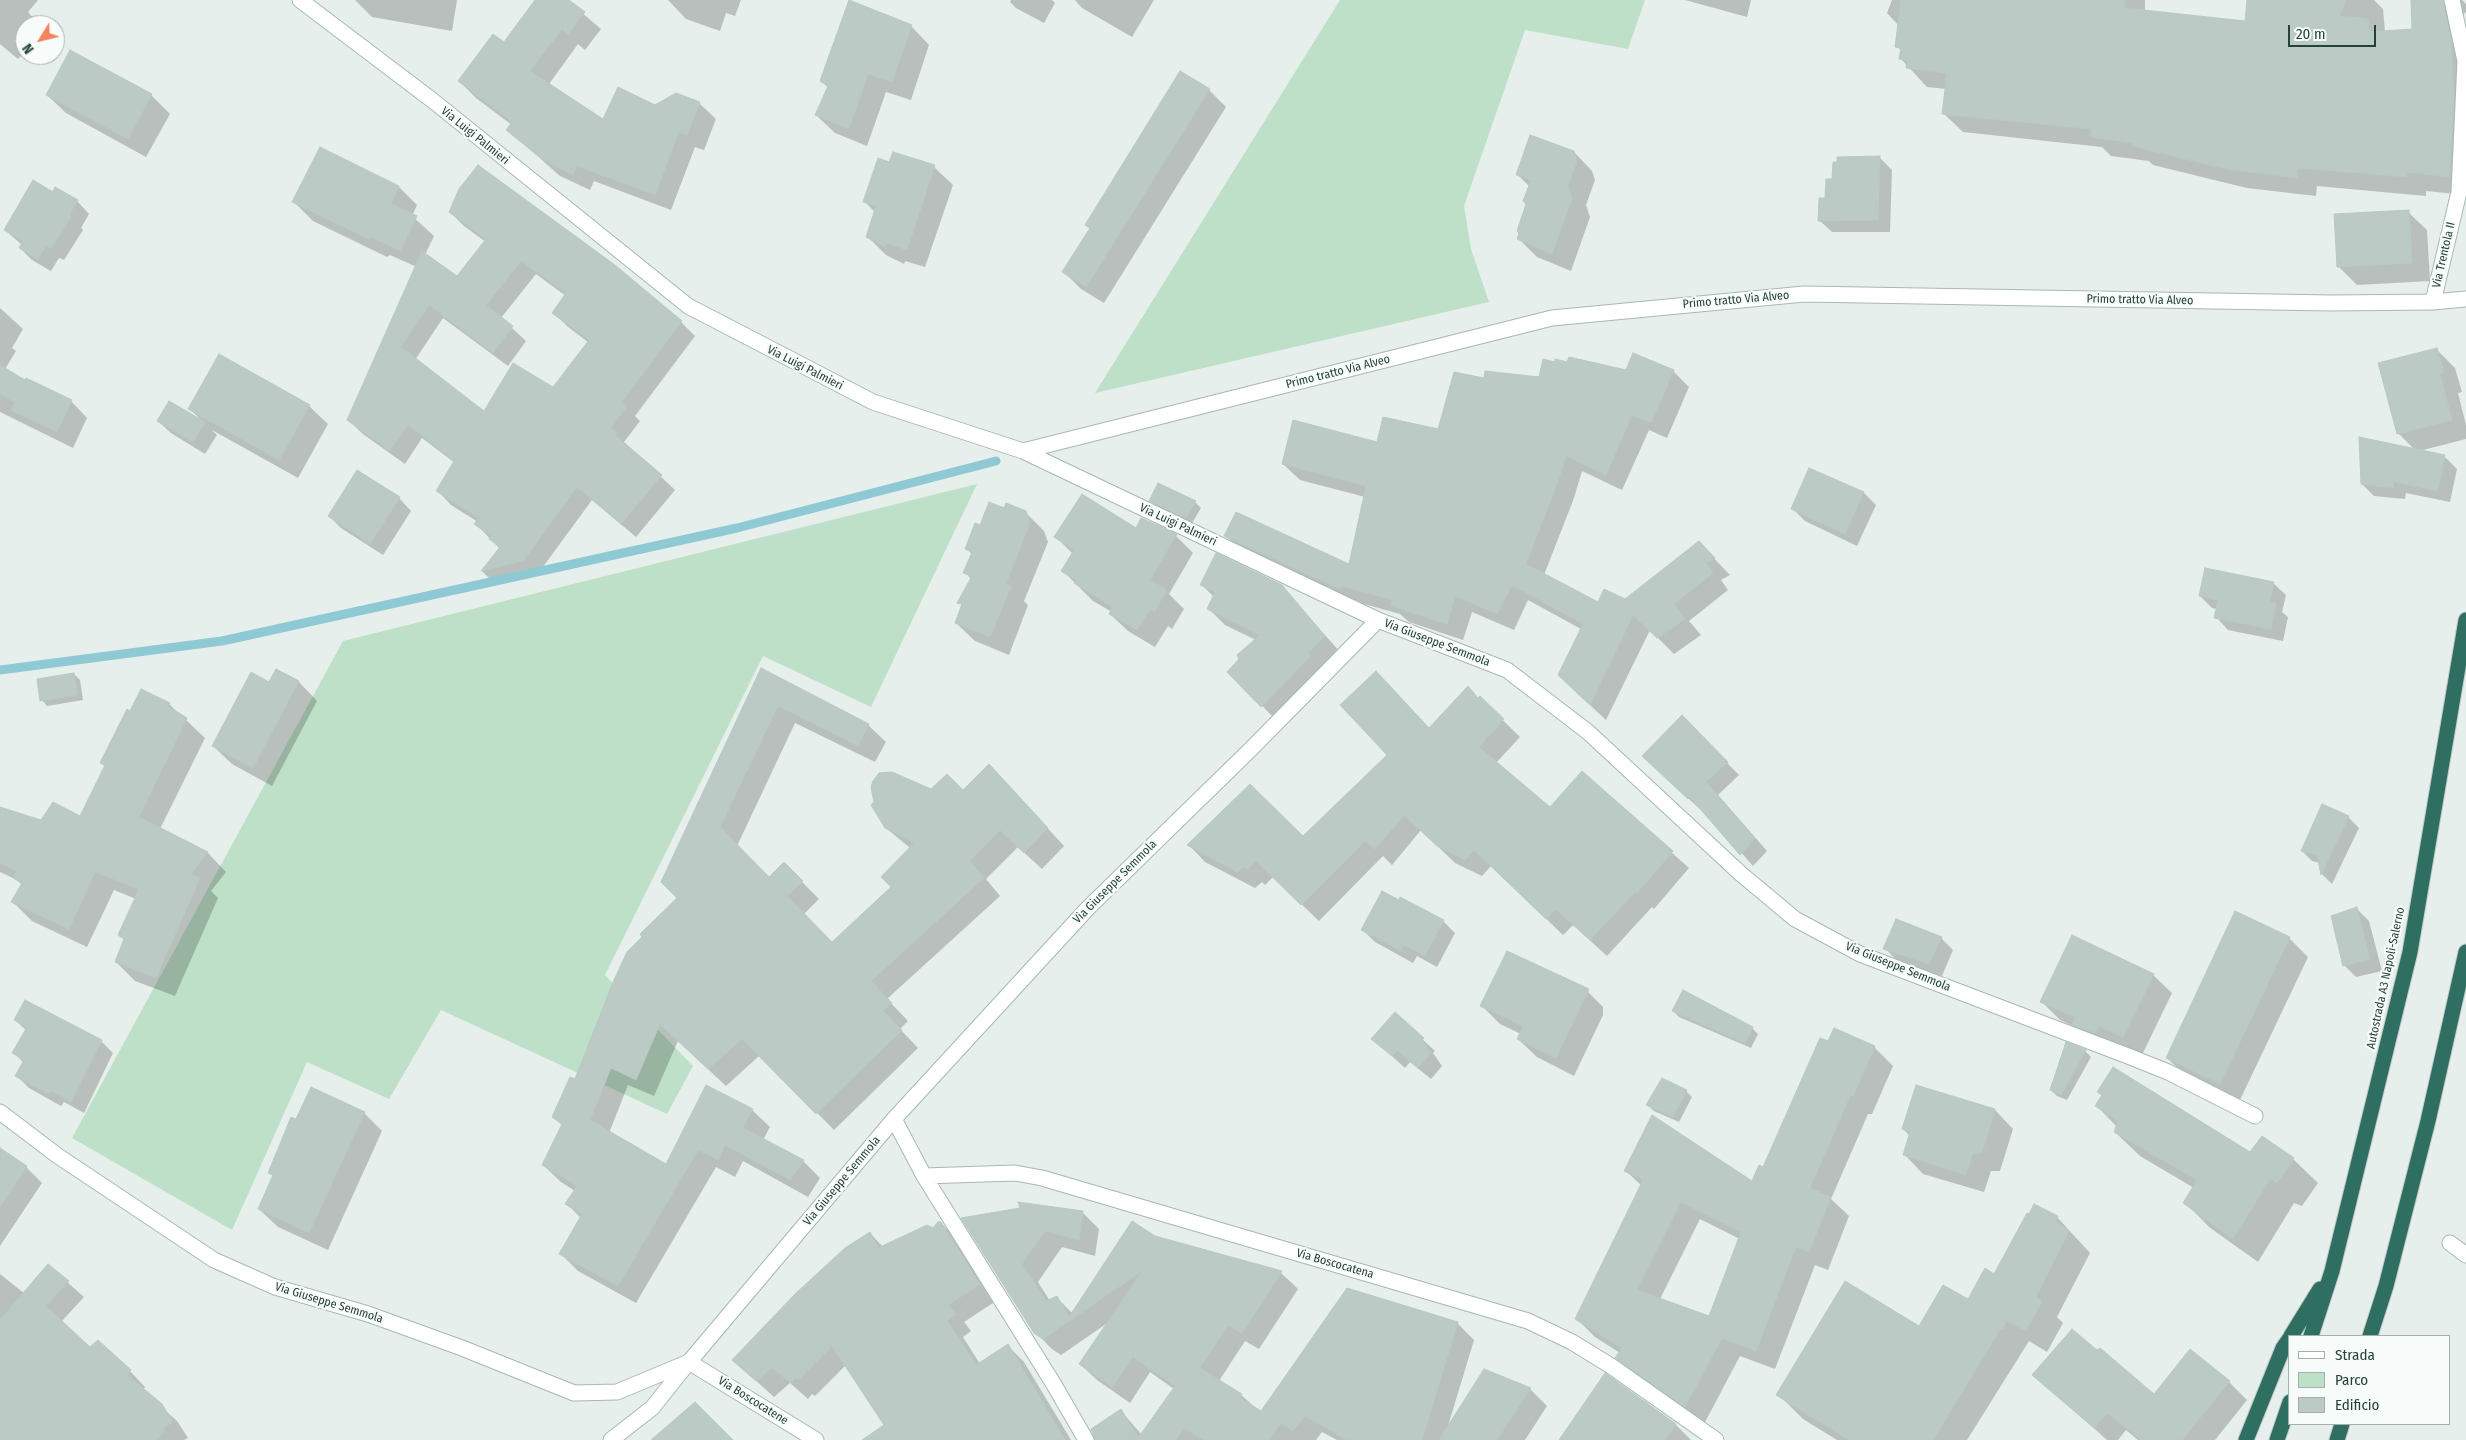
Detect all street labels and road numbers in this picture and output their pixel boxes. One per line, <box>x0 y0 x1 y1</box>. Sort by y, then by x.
street label: Via Luigi Palmieri <box>438 104 512 168</box>
street label: Via Trentola II <box>2429 221 2459 289</box>
street label: Primo tratto Via Alveo <box>1682 288 1790 312</box>
street label: Primo tratto Via Alveo <box>2087 292 2193 308</box>
street label: Via Luigi Palmieri <box>764 343 846 393</box>
street label: Primo tratto Via Alveo <box>1284 352 1392 392</box>
street label: Via Luigi Palmieri <box>1137 501 1219 549</box>
street label: Via Giuseppe Semmola <box>1382 616 1492 670</box>
street label: Via Giuseppe Semmola <box>1070 837 1160 927</box>
street label: Autostrada A3 Napoli-Salerno <box>2364 906 2408 1050</box>
street label: Via Giuseppe Semmola <box>1843 939 1953 995</box>
street label: Via Giuseppe Semmola <box>800 1133 884 1229</box>
street label: Via Boscocatena <box>1295 1246 1375 1282</box>
street label: Via Giuseppe Semmola <box>273 1280 385 1326</box>
street label: Via Boscocatene <box>715 1374 791 1428</box>

